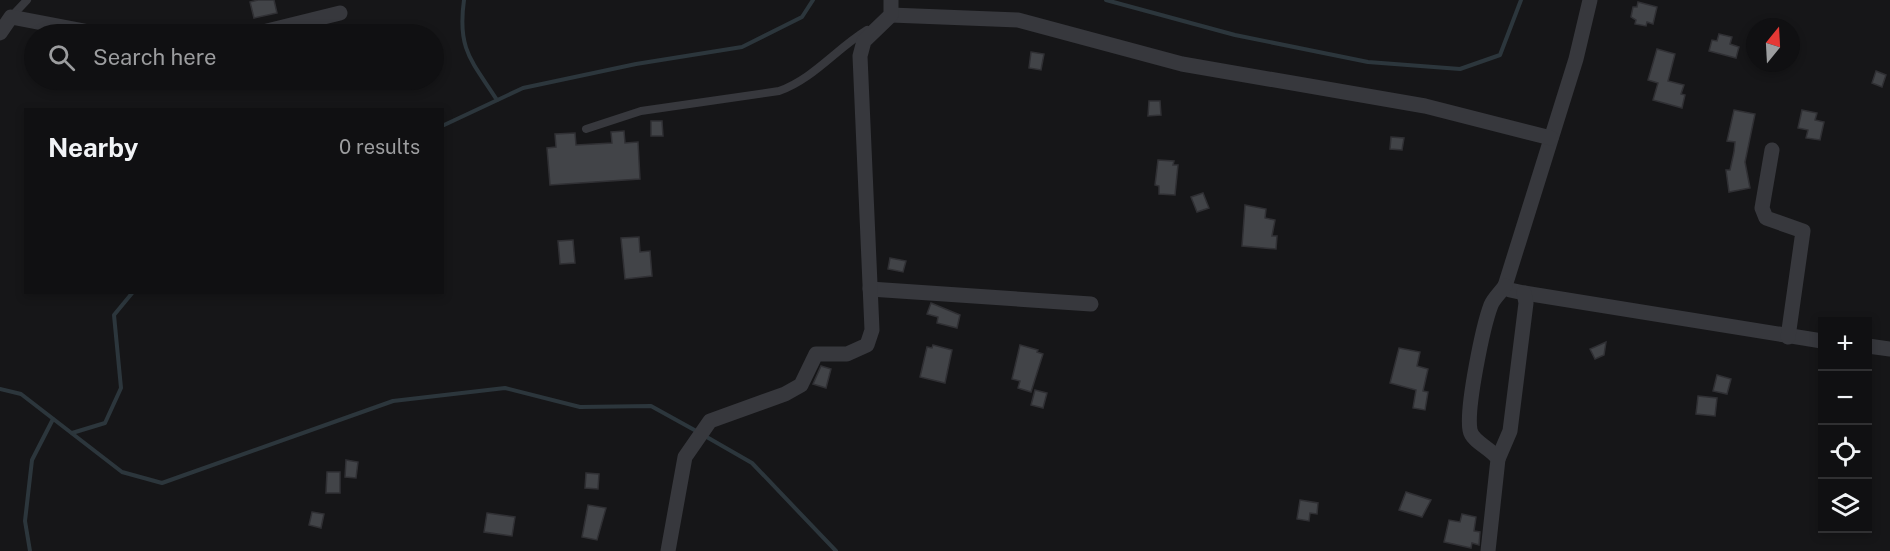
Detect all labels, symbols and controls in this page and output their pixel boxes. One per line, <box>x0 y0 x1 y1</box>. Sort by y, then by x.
north arrow <box>1746 18 1800 72</box>
search box <box>24 24 444 90</box>
icon: search <box>45 41 78 74</box>
text: Search here <box>93 44 217 70</box>
text: Nearby <box>48 132 138 163</box>
text: 0 results <box>339 135 420 159</box>
map controls <box>1818 317 1872 533</box>
button: + <box>1818 317 1872 371</box>
button: − <box>1818 371 1872 425</box>
button: locate <box>1818 425 1872 479</box>
button: layers <box>1818 479 1872 533</box>

